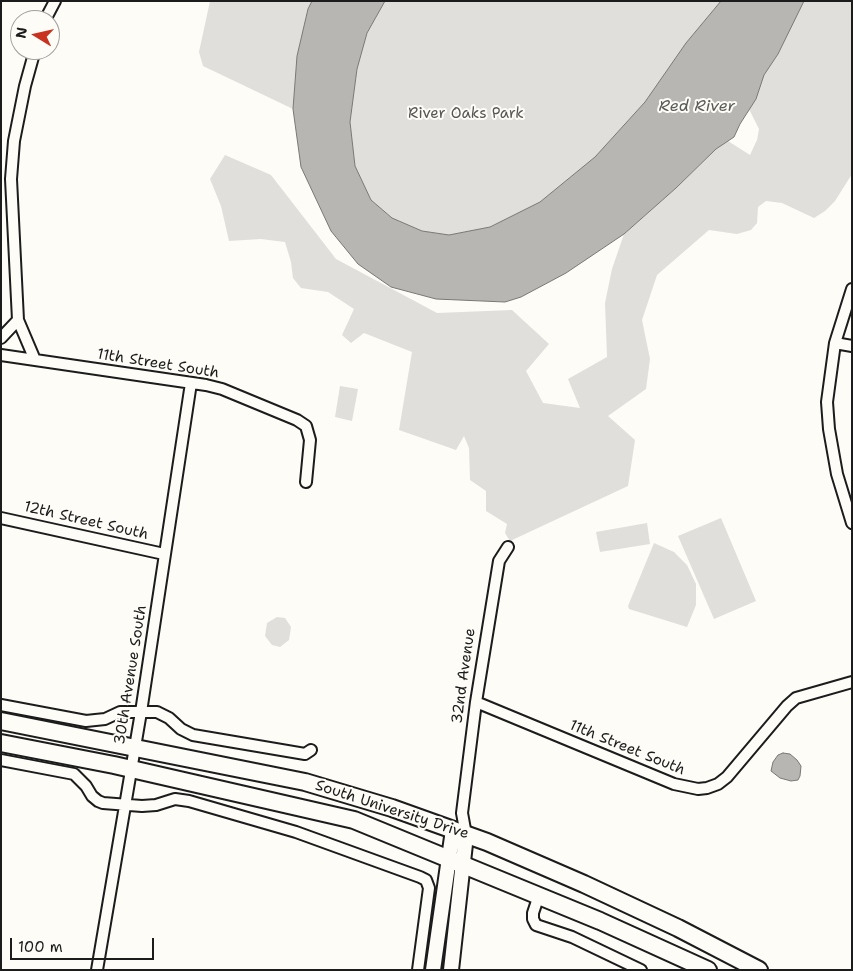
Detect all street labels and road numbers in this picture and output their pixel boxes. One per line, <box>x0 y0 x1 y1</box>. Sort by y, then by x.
street label: 11th Street South <box>96 345 220 383</box>
street label: 12th Street South <box>22 498 150 544</box>
street label: 30th Avenue South <box>111 604 151 746</box>
street label: 32nd Avenue <box>448 627 480 725</box>
street label: 11th Street South <box>567 717 687 779</box>
street label: South University Drive <box>313 777 471 843</box>

